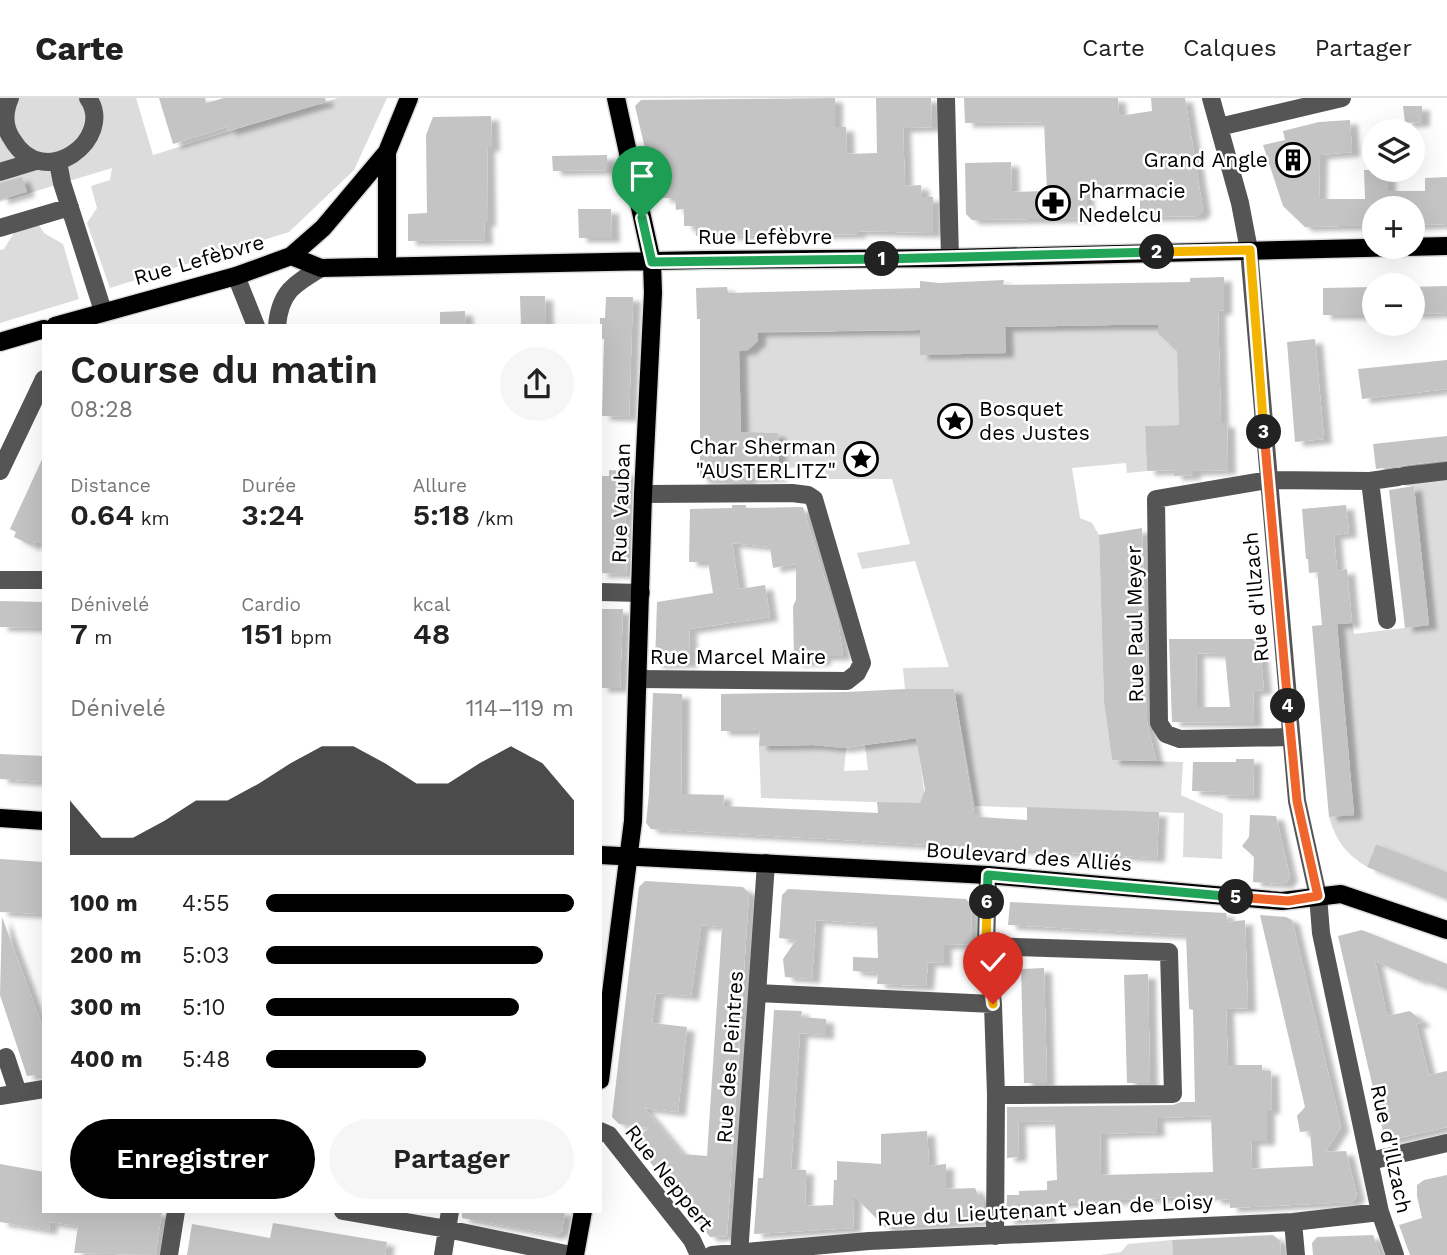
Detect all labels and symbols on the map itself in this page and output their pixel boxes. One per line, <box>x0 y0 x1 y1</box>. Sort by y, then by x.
building icon: Grand Angle <box>1274 141 1312 179</box>
pin <box>612 146 672 218</box>
place label: Grand Angle <box>1144 147 1268 172</box>
place label: Pharmacie Nedelcu <box>1078 178 1186 227</box>
pharmacy icon: Pharmacie Nedelcu <box>1034 184 1072 222</box>
street label: Rue Lefèbvre <box>698 224 832 249</box>
street label: Rue Lefèbvre <box>131 229 267 290</box>
pin: 2 <box>1140 234 1174 270</box>
pin: 1 <box>864 242 900 276</box>
place label: Bosquet des Justes <box>979 396 1090 445</box>
place icon: Bosquet des Justes <box>936 402 974 440</box>
pin: 3 <box>1246 414 1282 450</box>
place label: Char Sherman "AUSTERLITZ" <box>689 434 836 483</box>
place icon: Char Sherman "AUSTERLITZ" <box>842 440 880 478</box>
street label: Rue Vauban <box>606 442 635 564</box>
street label: Rue d'Illzach <box>1237 531 1274 663</box>
street label: Rue Paul Meyer <box>1121 545 1148 703</box>
street label: Rue Marcel Maire <box>650 644 826 669</box>
pin: 4 <box>1270 688 1306 724</box>
street label: Boulevard des Alliés <box>925 837 1133 876</box>
pin: 5 <box>1218 880 1254 914</box>
pin: 6 <box>970 884 1004 920</box>
pin <box>963 932 1023 1004</box>
street label: Rue des Peintres <box>711 970 748 1144</box>
street label: Rue d'Illzach <box>1366 1082 1417 1215</box>
street label: Rue Neppert <box>620 1119 719 1236</box>
street label: Rue du Lieutenant Jean de Loisy <box>876 1188 1214 1231</box>

